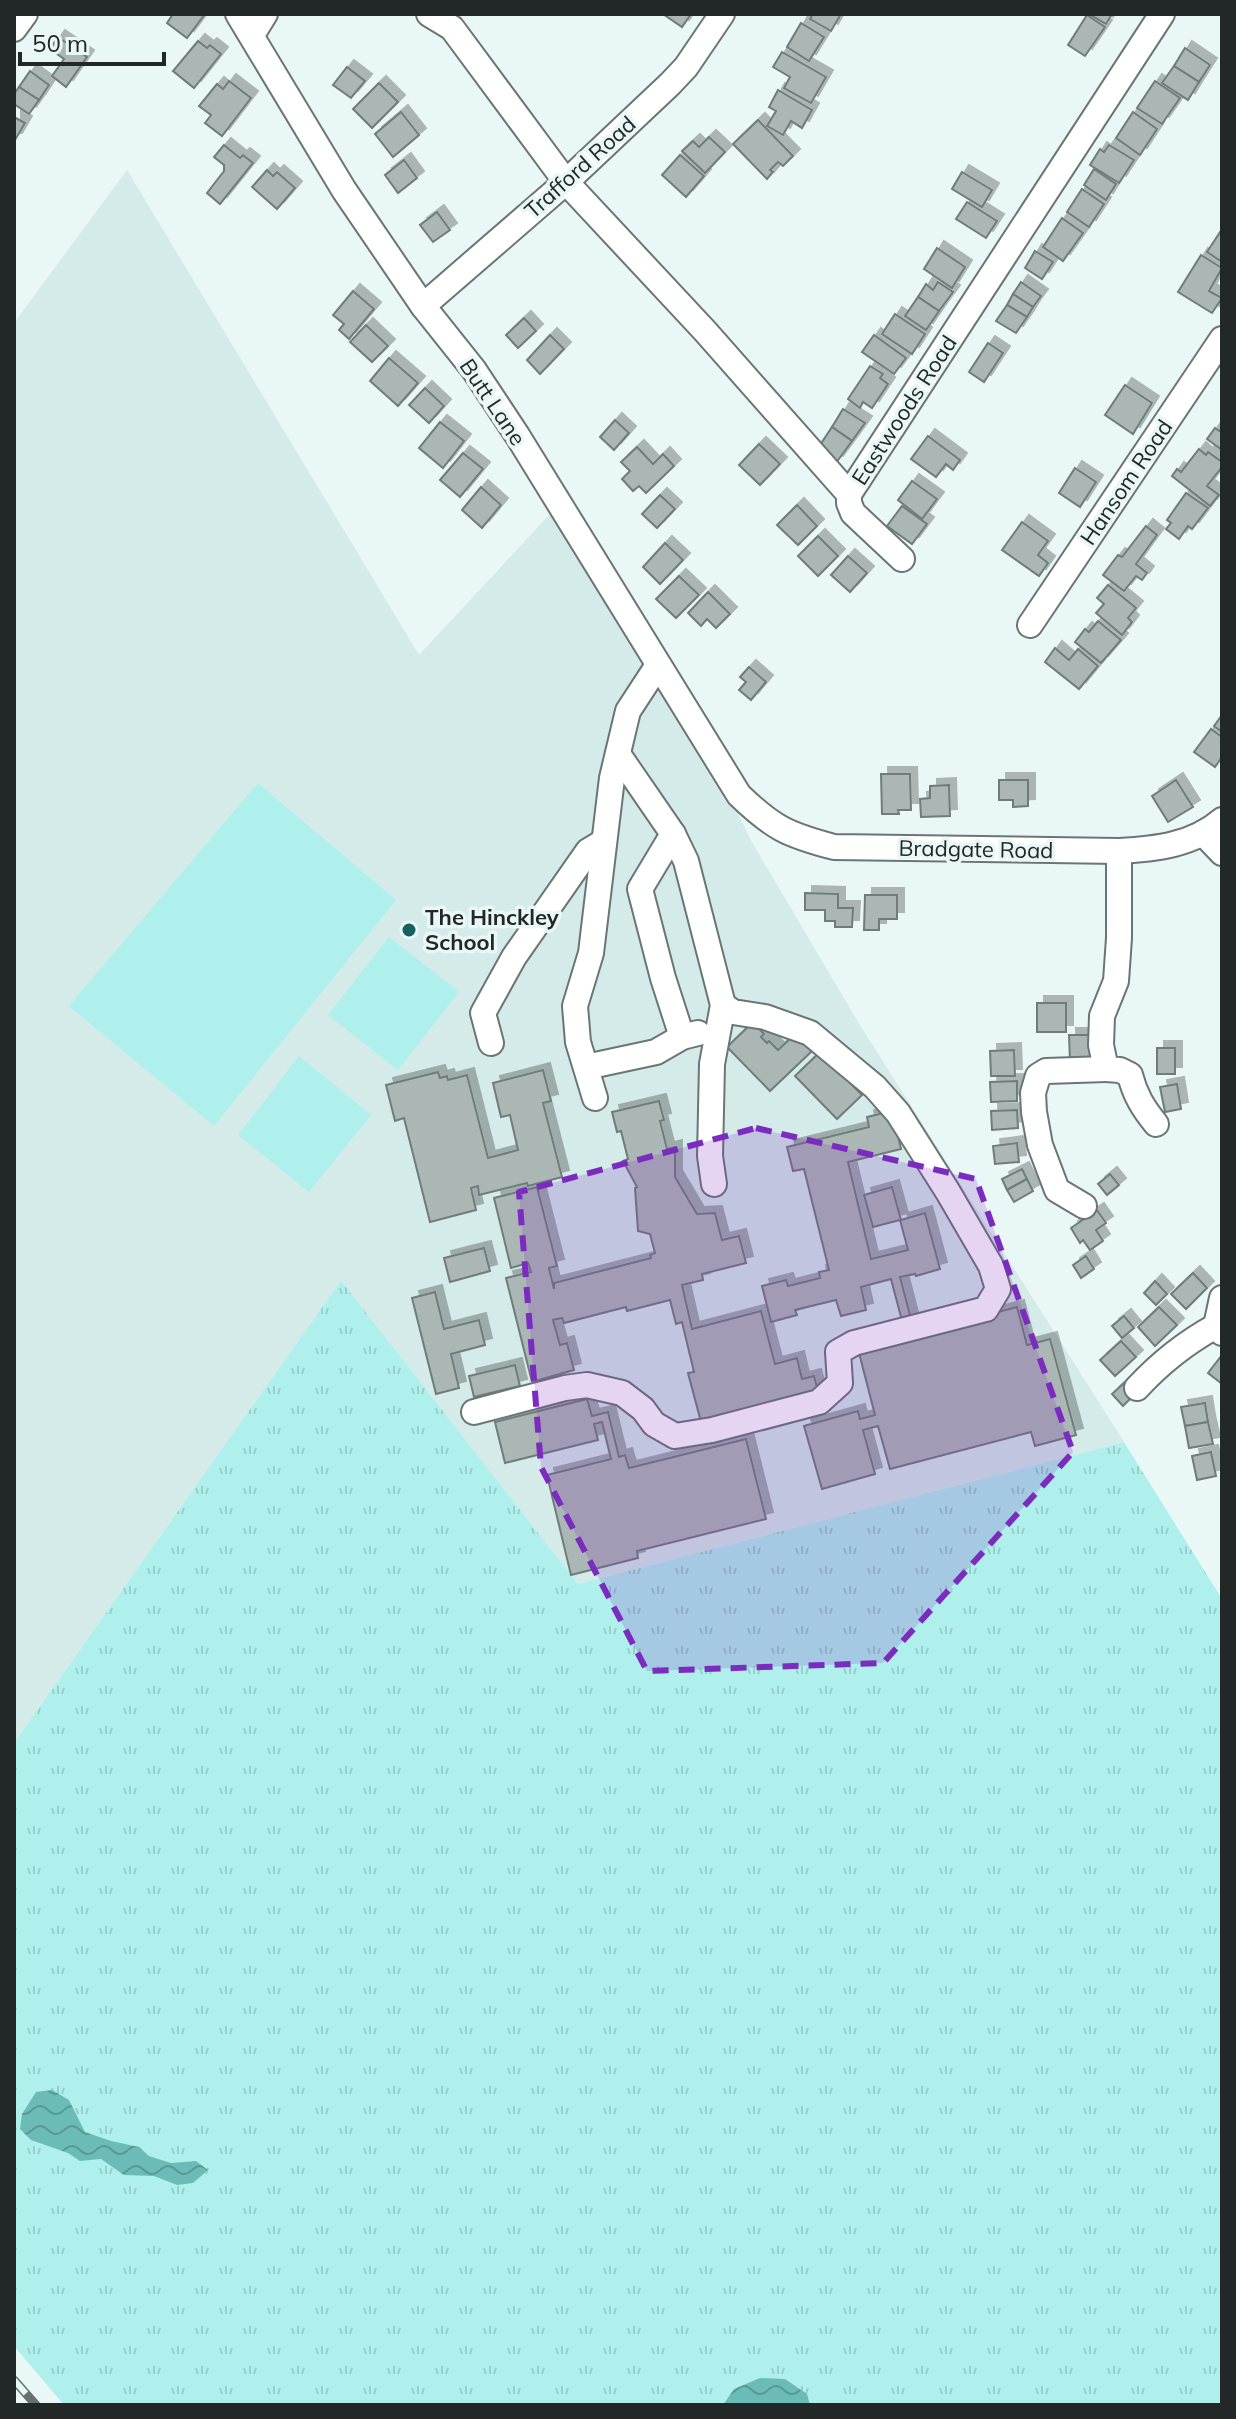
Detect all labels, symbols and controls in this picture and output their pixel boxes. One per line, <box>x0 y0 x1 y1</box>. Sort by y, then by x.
scale bar <box>20 16 164 66</box>
text: 50 m <box>32 28 88 58</box>
street label: Trafford Road <box>519 110 641 224</box>
street label: Eastwoods Road <box>845 330 963 490</box>
street label: Butt Lane <box>454 353 532 451</box>
street label: Hansom Road <box>1074 414 1178 550</box>
street label: Bradgate Road <box>898 834 1054 864</box>
place label: The Hinckley School <box>425 903 559 956</box>
marker: The Hinckley School <box>400 921 418 939</box>

